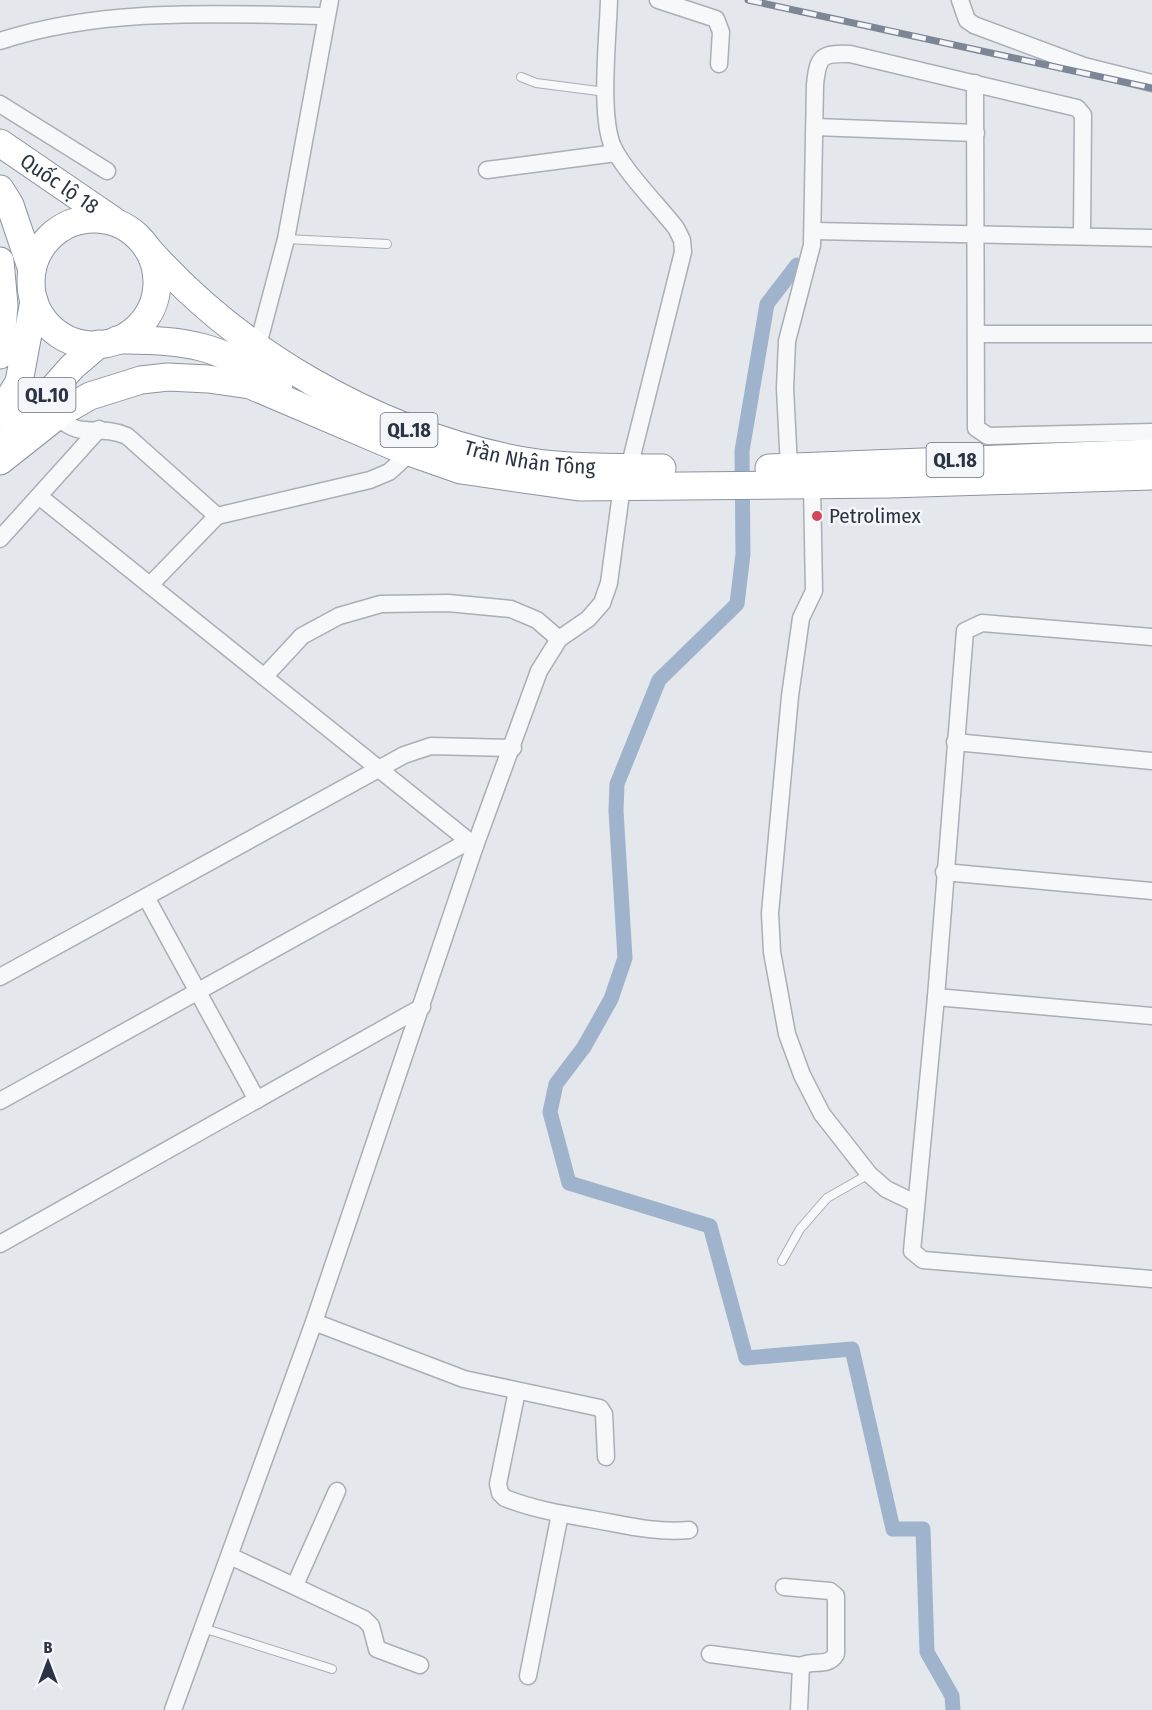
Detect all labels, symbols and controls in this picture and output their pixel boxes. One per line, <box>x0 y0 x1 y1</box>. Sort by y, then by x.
street label: Quốc lộ 18 <box>15 148 104 220</box>
road number: QL.10 <box>18 378 76 412</box>
road number: QL.18 <box>380 413 438 447</box>
street label: Trần Nhân Tông <box>461 434 596 480</box>
road number: QL.18 <box>926 443 984 477</box>
place label: Petrolimex <box>829 503 922 529</box>
marker: Petrolimex <box>810 509 824 523</box>
north arrow <box>18 1632 78 1692</box>
text: B <box>44 1638 53 1657</box>

